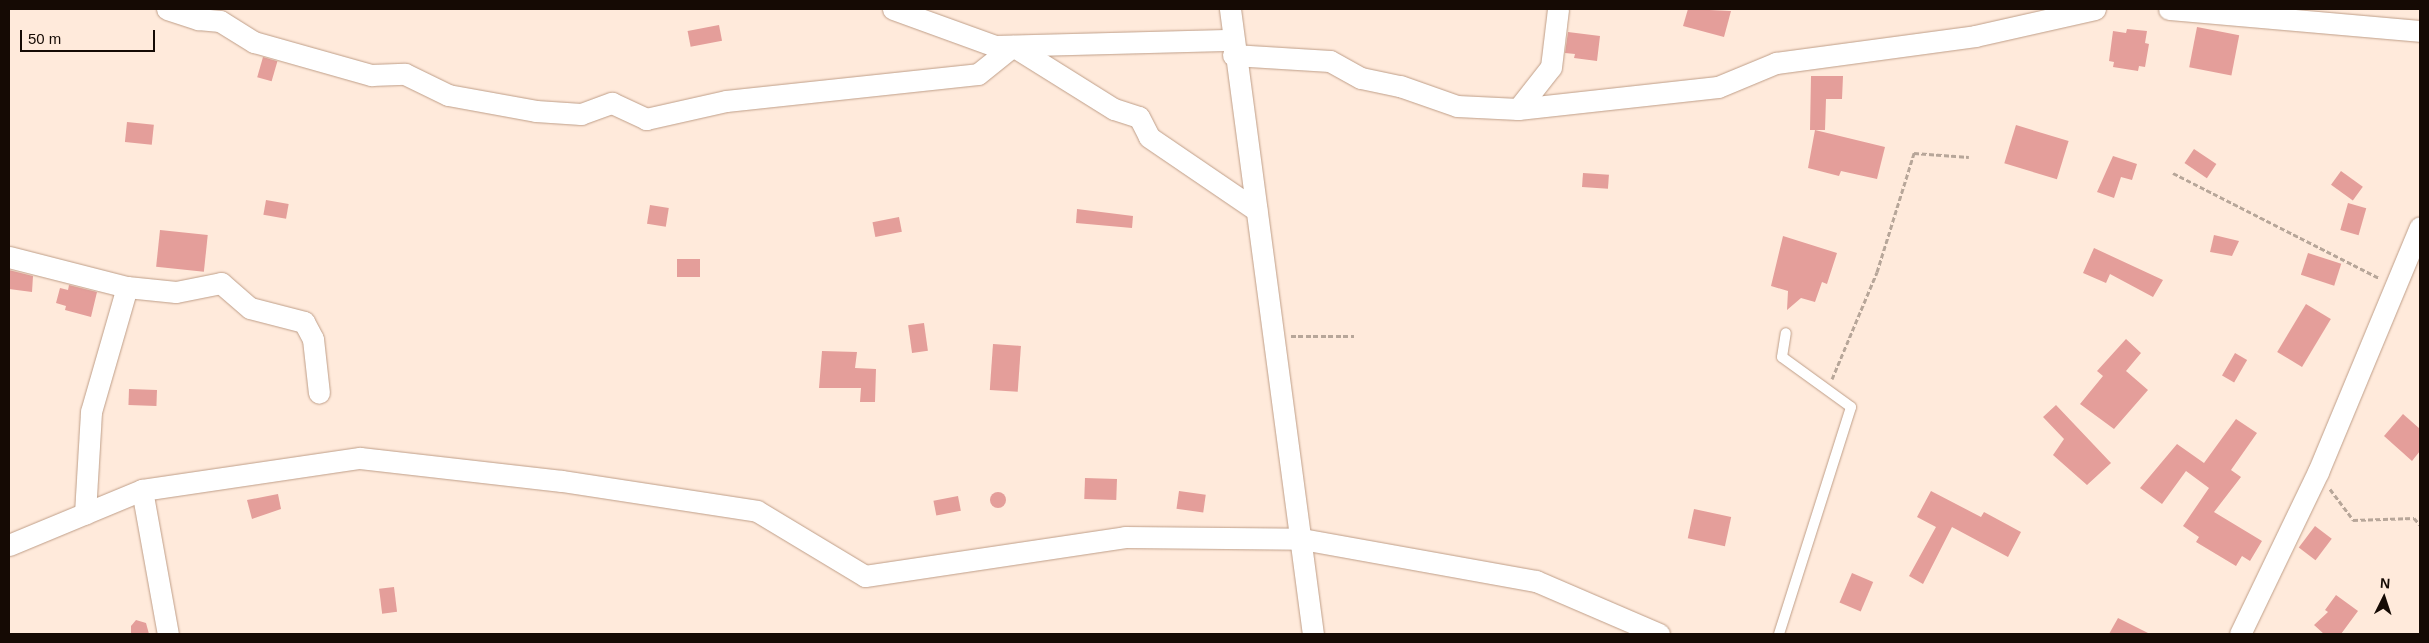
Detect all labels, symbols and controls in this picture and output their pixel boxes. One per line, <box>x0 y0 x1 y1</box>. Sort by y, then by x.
scale bar <box>22 20 158 52</box>
text: 50 m <box>28 30 61 47</box>
north arrow <box>2359 573 2409 623</box>
text: N <box>2379 575 2391 591</box>

